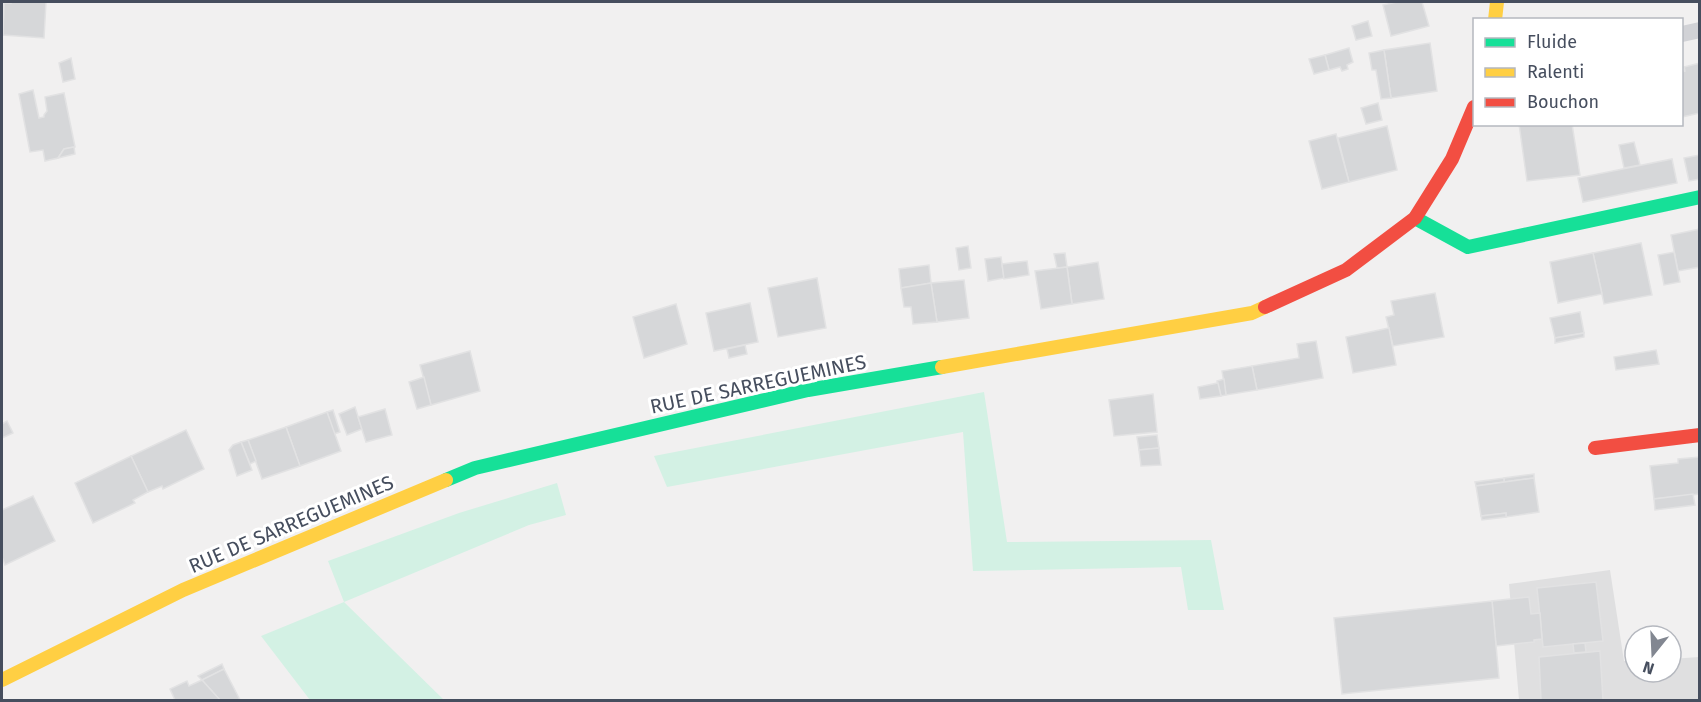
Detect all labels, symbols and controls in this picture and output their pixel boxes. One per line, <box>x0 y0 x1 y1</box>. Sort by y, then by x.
legend <box>1473 18 1683 126</box>
text: Fluide <box>1527 31 1577 53</box>
text: Ralenti <box>1527 61 1584 83</box>
text: Bouchon <box>1527 91 1599 113</box>
street label: RUE DE SARREGUEMINES <box>648 349 868 419</box>
street label: RUE DE SARREGUEMINES <box>185 470 397 578</box>
north arrow <box>1623 624 1683 684</box>
text: N <box>1641 657 1656 678</box>

